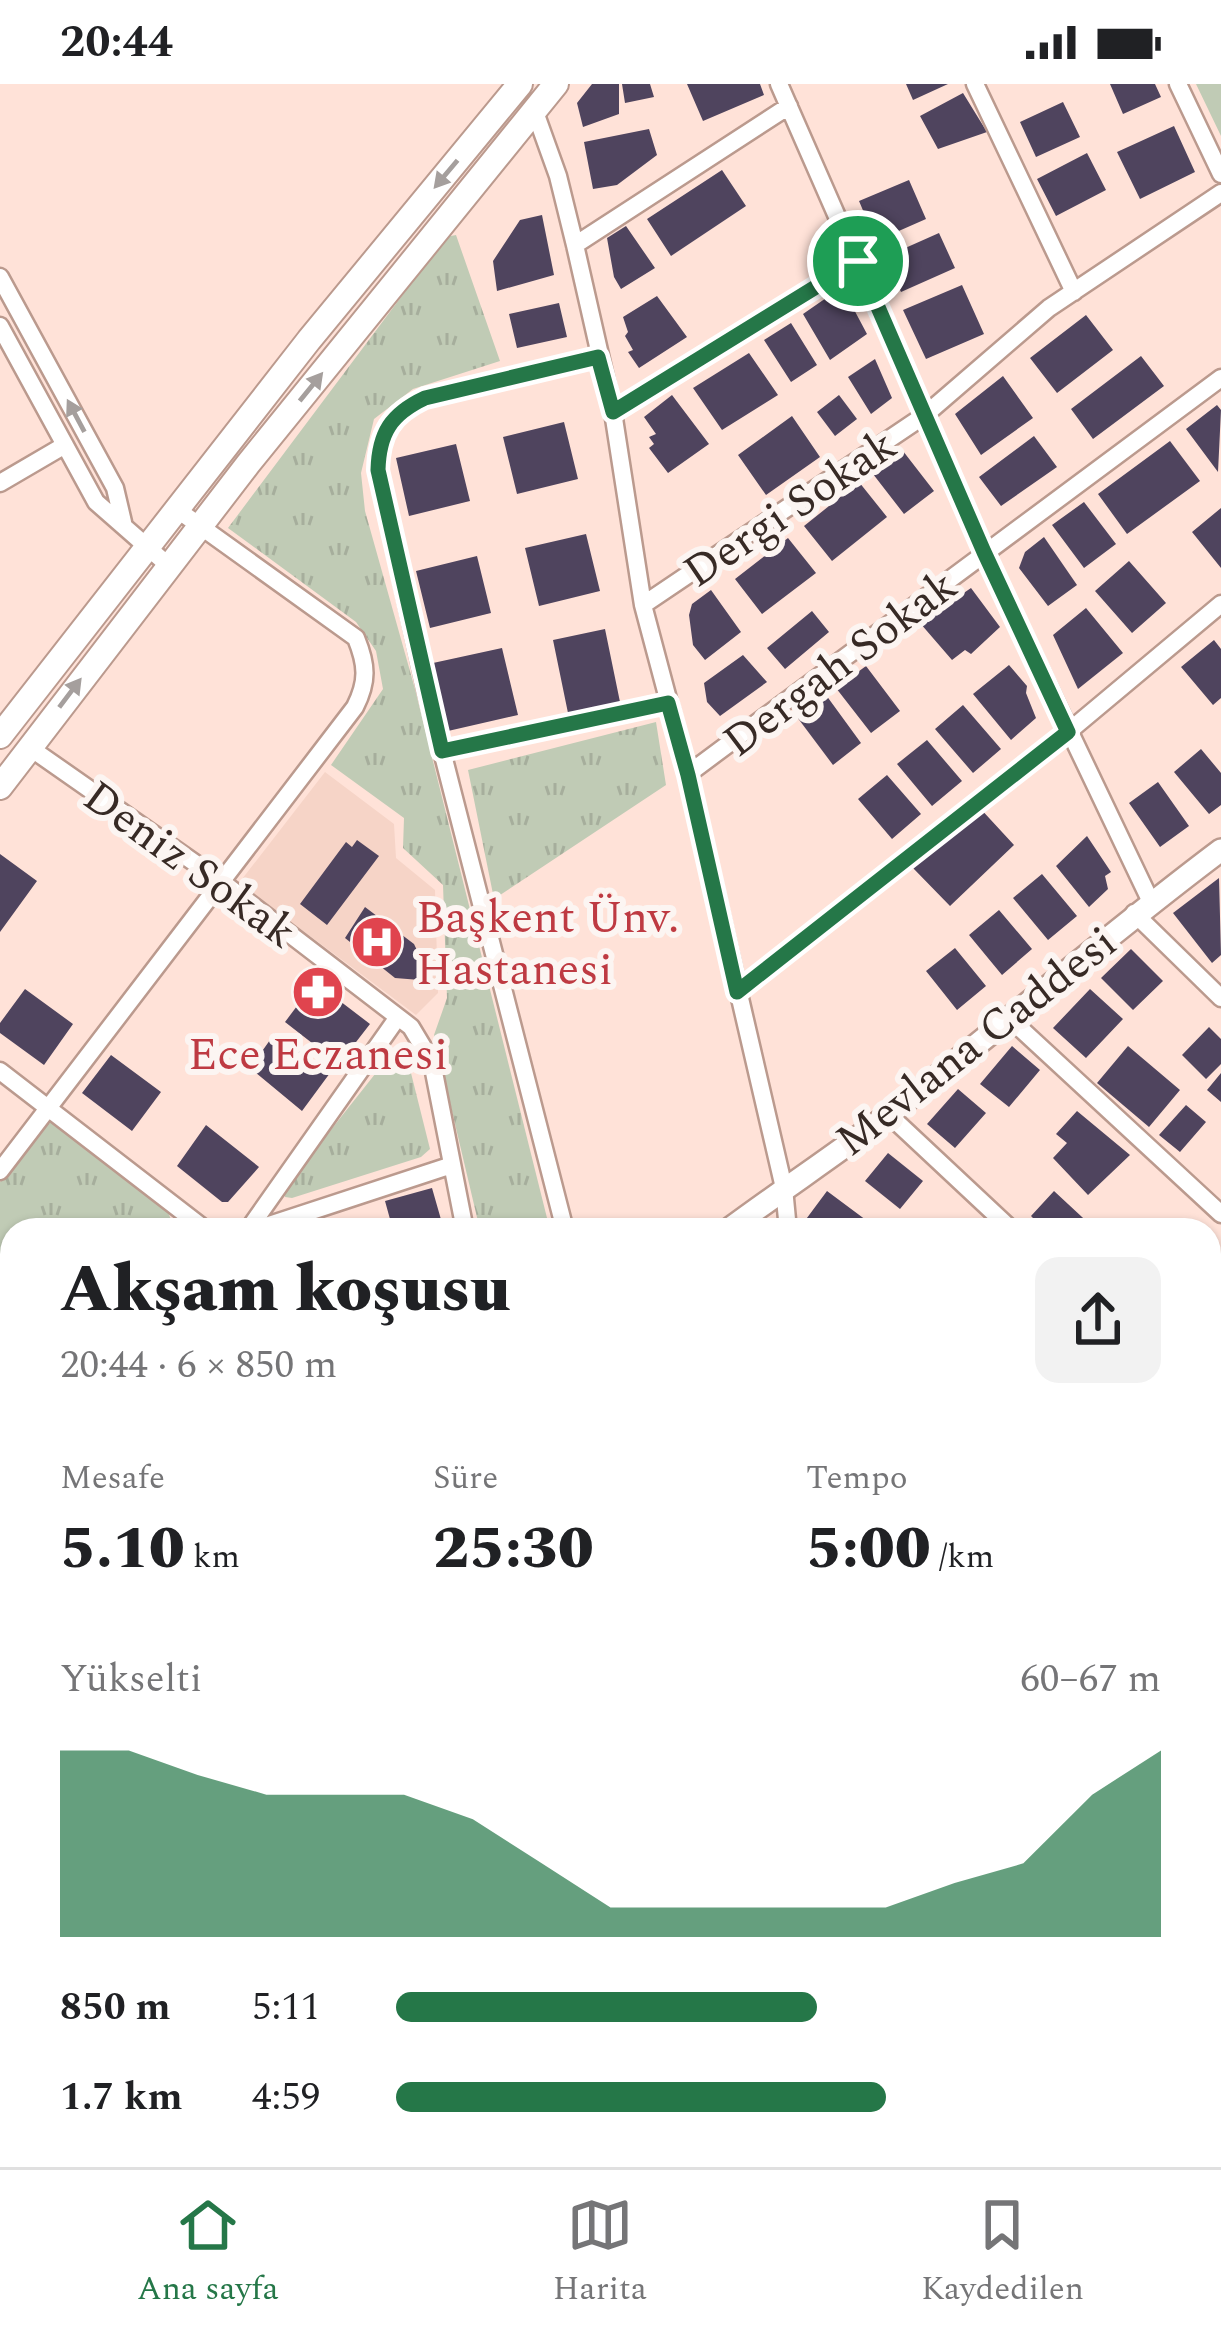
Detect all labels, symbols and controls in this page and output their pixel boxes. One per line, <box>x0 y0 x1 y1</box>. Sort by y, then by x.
text: 20:44 <box>60 8 173 77</box>
one-way arrow <box>433 159 459 189</box>
pin <box>807 210 909 312</box>
icon: arrive <box>825 228 891 294</box>
one-way arrow <box>298 371 324 402</box>
one-way arrow <box>66 399 87 434</box>
street label: Dergi Sokak <box>670 412 911 606</box>
street label: Dergah Sokak <box>709 553 972 775</box>
one-way arrow <box>57 677 82 708</box>
street label: Deniz Sokak <box>68 764 311 966</box>
place label: Başkent Ünv. Hastanesi <box>416 884 679 1005</box>
street label: Mevlana Caddesi <box>821 910 1132 1174</box>
hospital icon: Başkent Ünv. Hastanesi <box>349 914 405 970</box>
pharmacy icon: Ece Eczanesi <box>290 964 346 1020</box>
place label: Ece Eczanesi <box>188 1021 448 1090</box>
text: Akşam koşusu <box>60 1240 511 1341</box>
button: share <box>1035 1257 1161 1383</box>
text: 20:44 · 6 × 850 m <box>60 1336 337 1395</box>
text: Mesafe <box>60 1453 165 1503</box>
text: Süre <box>433 1453 498 1503</box>
text: Tempo <box>806 1453 908 1503</box>
text: 5.10 <box>60 1503 185 1595</box>
text: 25:30 <box>433 1503 594 1595</box>
text: 5:00 <box>806 1503 931 1595</box>
text: km <box>185 1532 240 1582</box>
text: /km <box>931 1532 994 1582</box>
text: Yükselti <box>60 1650 202 1709</box>
text: 60–67 m <box>1020 1650 1161 1709</box>
text: 850 m <box>60 1978 171 2037</box>
text: 5:11 <box>252 1978 320 2037</box>
text: 1.7 km <box>60 2068 183 2127</box>
text: 4:59 <box>252 2068 320 2127</box>
tab: Ana sayfa <box>137 2192 279 2314</box>
tab: Harita <box>553 2192 647 2314</box>
tab: Kaydedilen <box>921 2192 1084 2314</box>

